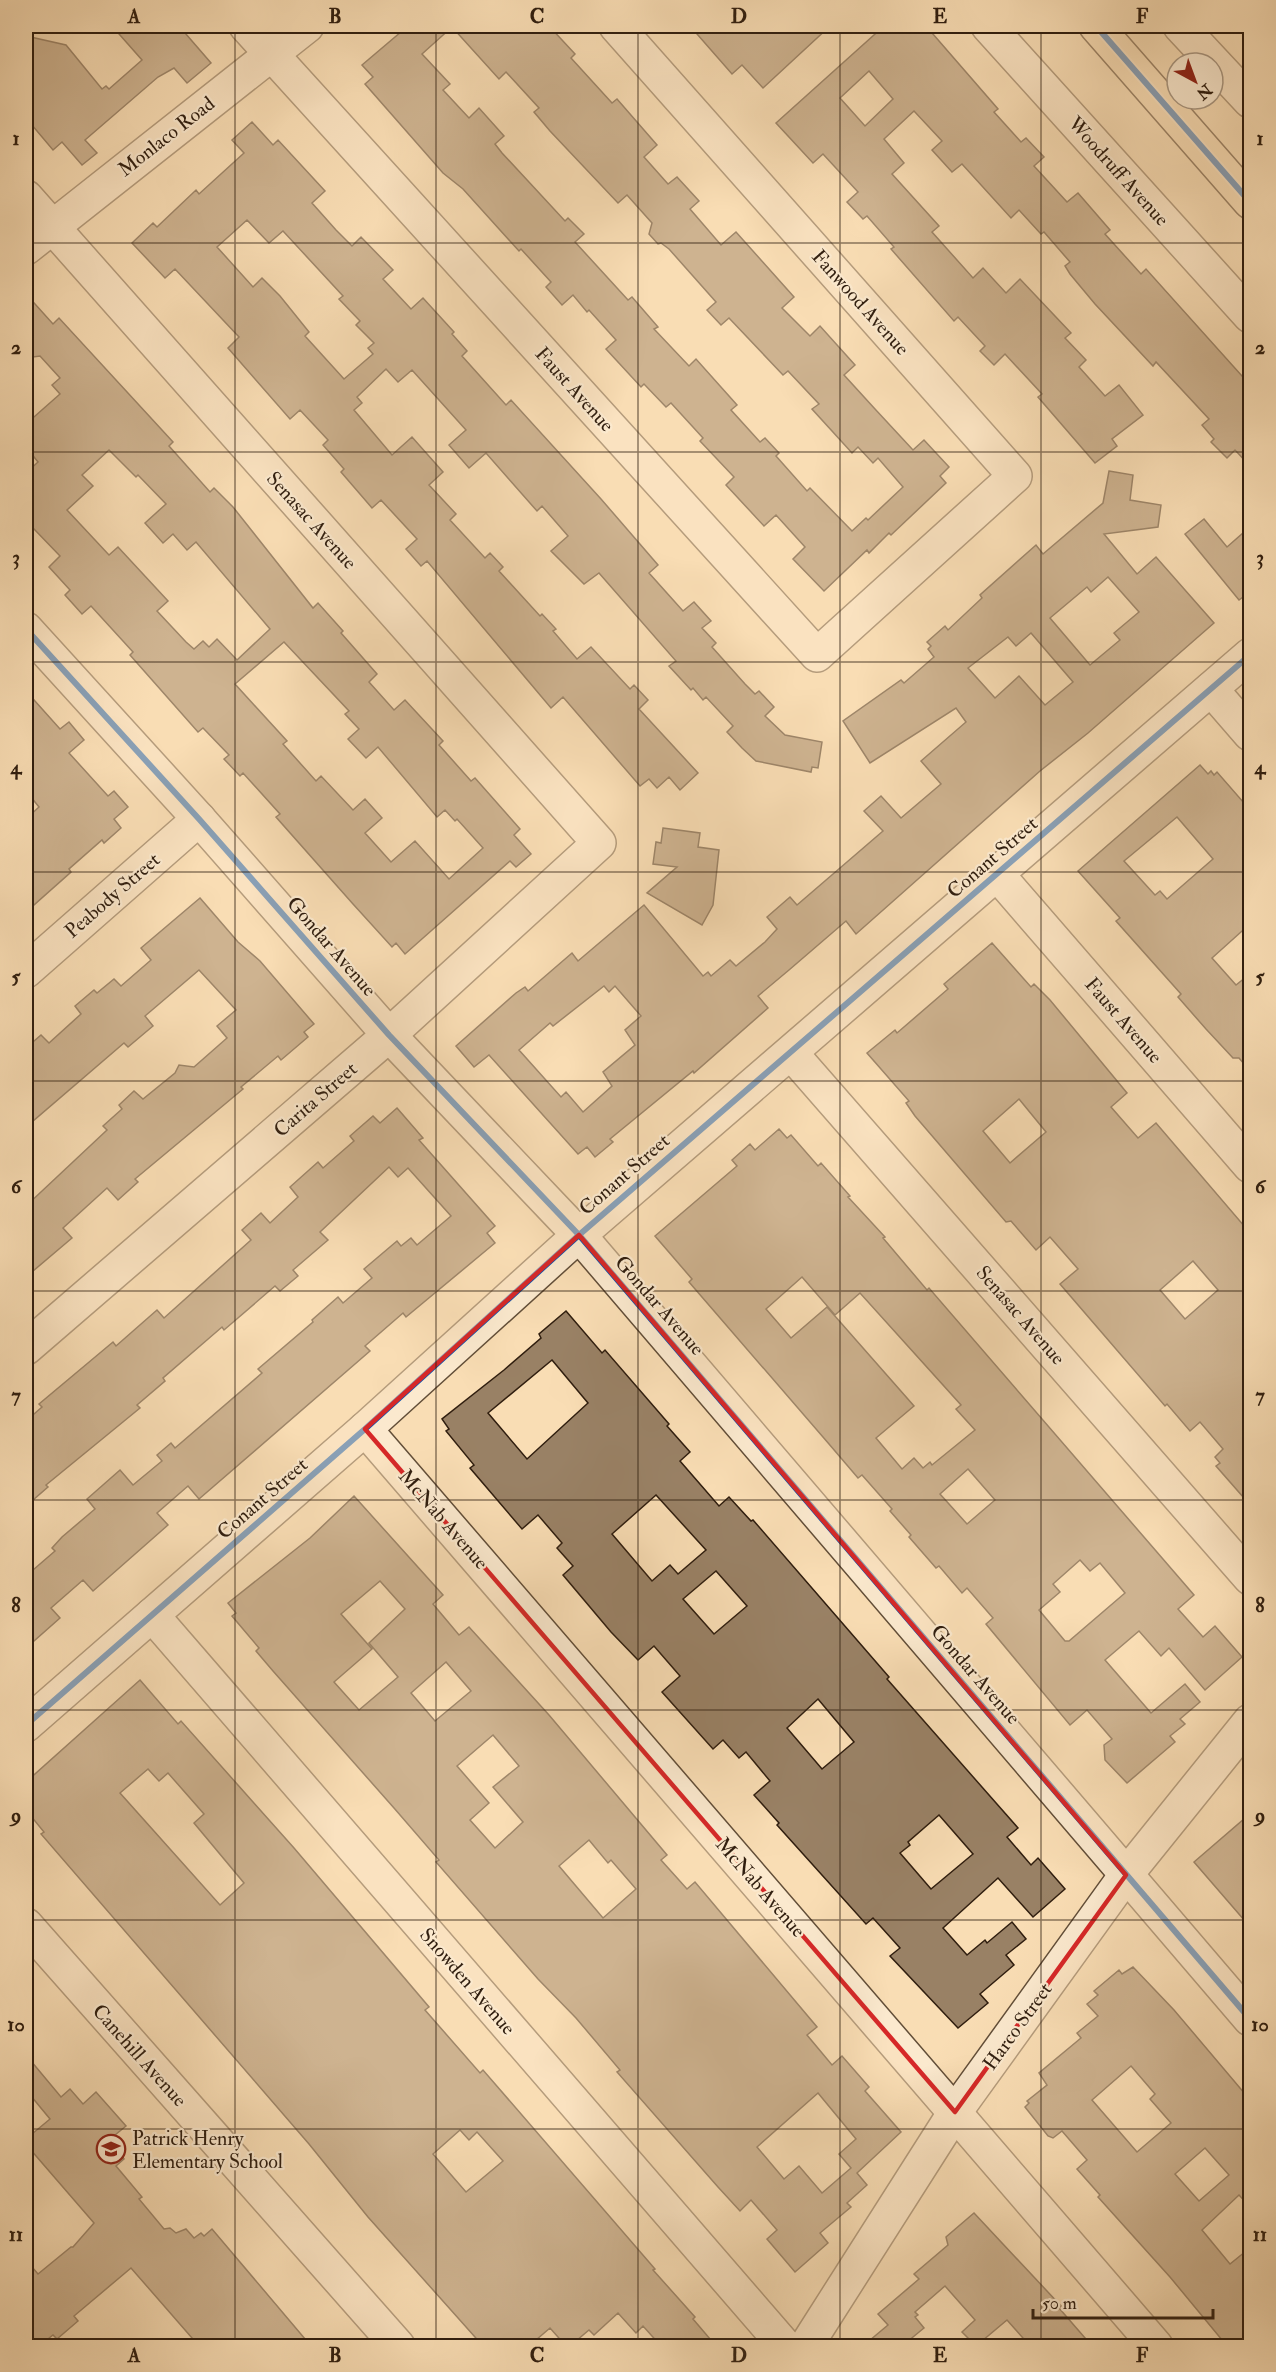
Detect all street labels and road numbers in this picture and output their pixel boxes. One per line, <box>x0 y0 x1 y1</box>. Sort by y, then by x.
street label: Monlaco Road <box>113 91 220 182</box>
street label: Woodruff Avenue <box>1062 111 1174 231</box>
street label: Fanwood Avenue <box>807 244 915 360</box>
street label: Faust Avenue <box>530 342 619 437</box>
street label: Senasac Avenue <box>261 466 362 575</box>
street label: Conant Street <box>942 811 1043 904</box>
street label: Peabody Street <box>59 847 166 944</box>
street label: Gondar Avenue <box>281 891 382 1001</box>
street label: Faust Avenue <box>1079 972 1168 1069</box>
street label: Carita Street <box>268 1056 363 1142</box>
street label: Conant Street <box>574 1128 675 1221</box>
street label: Gondar Avenue <box>609 1250 710 1360</box>
street label: Senasac Avenue <box>971 1261 1070 1370</box>
street label: Conant Street <box>212 1452 313 1545</box>
street label: McNab Avenue <box>393 1464 494 1575</box>
street label: Gondar Avenue <box>925 1619 1026 1729</box>
street label: McNab Avenue <box>710 1832 811 1943</box>
street label: Snowden Avenue <box>414 1923 521 2040</box>
street label: Harco Street <box>977 1977 1058 2075</box>
street label: Canehill Avenue <box>87 1999 192 2112</box>

